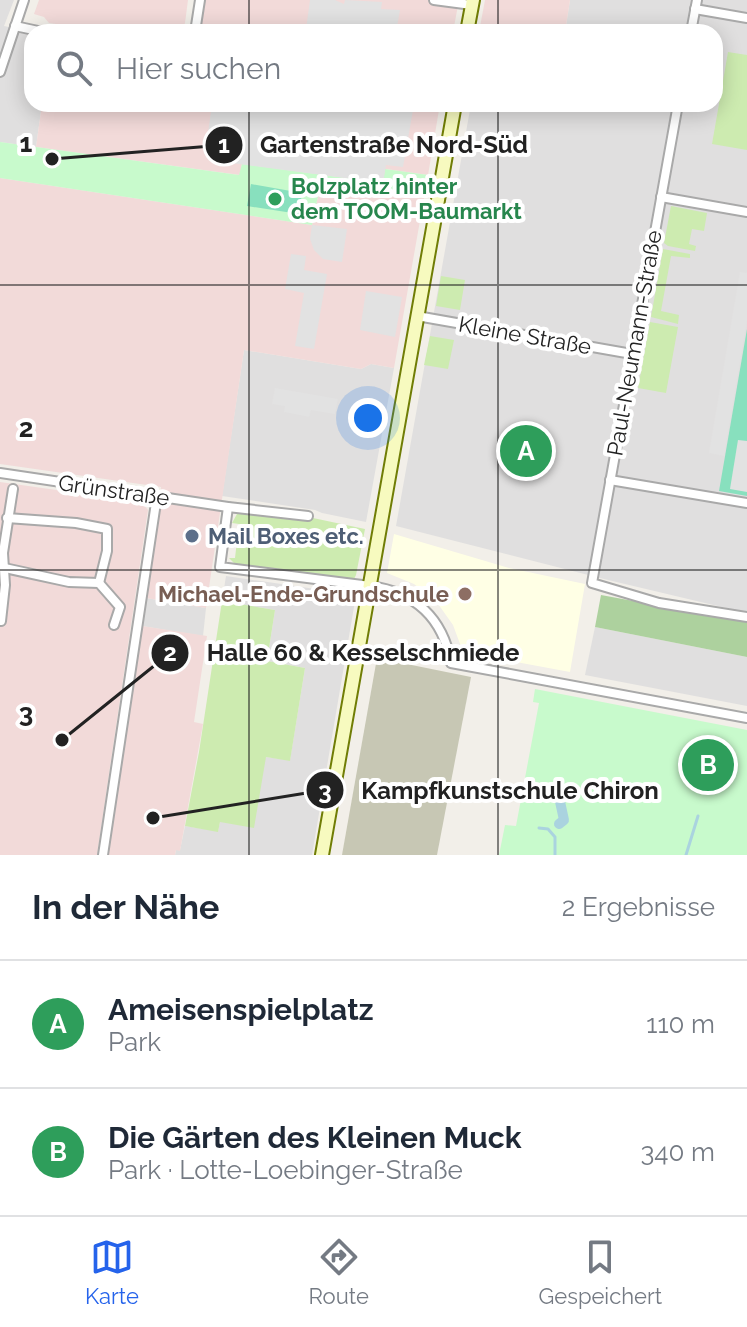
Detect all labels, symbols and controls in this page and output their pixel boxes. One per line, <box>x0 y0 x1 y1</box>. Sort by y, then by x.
search box <box>24 24 723 112</box>
icon: search <box>52 46 96 90</box>
text: Hier suchen <box>116 51 281 86</box>
callout: Gartenstraße Nord-Süd <box>204 121 544 169</box>
text: 1 <box>20 128 33 158</box>
text: 1 <box>218 130 230 159</box>
text: Gartenstraße Nord-Süd <box>260 130 528 159</box>
place label: Bolzplatz hinter dem TOOM-Baumarkt <box>291 173 522 224</box>
marker: Bolzplatz hinter dem TOOM-Baumarkt <box>266 190 284 208</box>
street label: Paul-Neumann-Straße <box>601 228 667 458</box>
street label: Kleine Straße <box>457 311 594 359</box>
your location <box>348 398 388 438</box>
text: 2 <box>19 413 33 443</box>
pin: A <box>500 421 552 481</box>
street label: Grünstraße <box>57 469 171 511</box>
place label: Mail Boxes etc. <box>208 523 364 549</box>
marker: Mail Boxes etc. <box>183 527 201 545</box>
place label: Michael-Ende-Grundschule <box>158 581 449 607</box>
marker: Michael-Ende-Grundschule <box>456 585 474 603</box>
callout: Halle 60 & Kesselschmiede <box>150 629 535 677</box>
text: 2 <box>163 638 177 667</box>
text: Halle 60 & Kesselschmiede <box>207 638 519 667</box>
text: 3 <box>19 698 33 728</box>
pin: B <box>682 735 734 795</box>
callout: Kampfkunstschule Chiron <box>305 766 674 814</box>
text: 3 <box>318 776 332 805</box>
text: Kampfkunstschule Chiron <box>361 776 659 805</box>
text: In der Nähe <box>32 887 219 927</box>
text: 2 Ergebnisse <box>562 892 715 922</box>
text: Ameisenspielplatz <box>108 992 374 1027</box>
text: A <box>49 1009 67 1039</box>
text: 110 m <box>646 1009 715 1039</box>
text: Park <box>108 1027 161 1057</box>
text: Die Gärten des Kleinen Muck <box>108 1120 522 1155</box>
text: B <box>49 1137 67 1167</box>
text: 340 m <box>640 1137 715 1167</box>
text: Park · Lotte-Loebinger-Straße <box>108 1155 463 1185</box>
tab: Karte <box>85 1235 139 1309</box>
tab: Route <box>309 1235 369 1309</box>
tab: Gespeichert <box>539 1235 662 1309</box>

